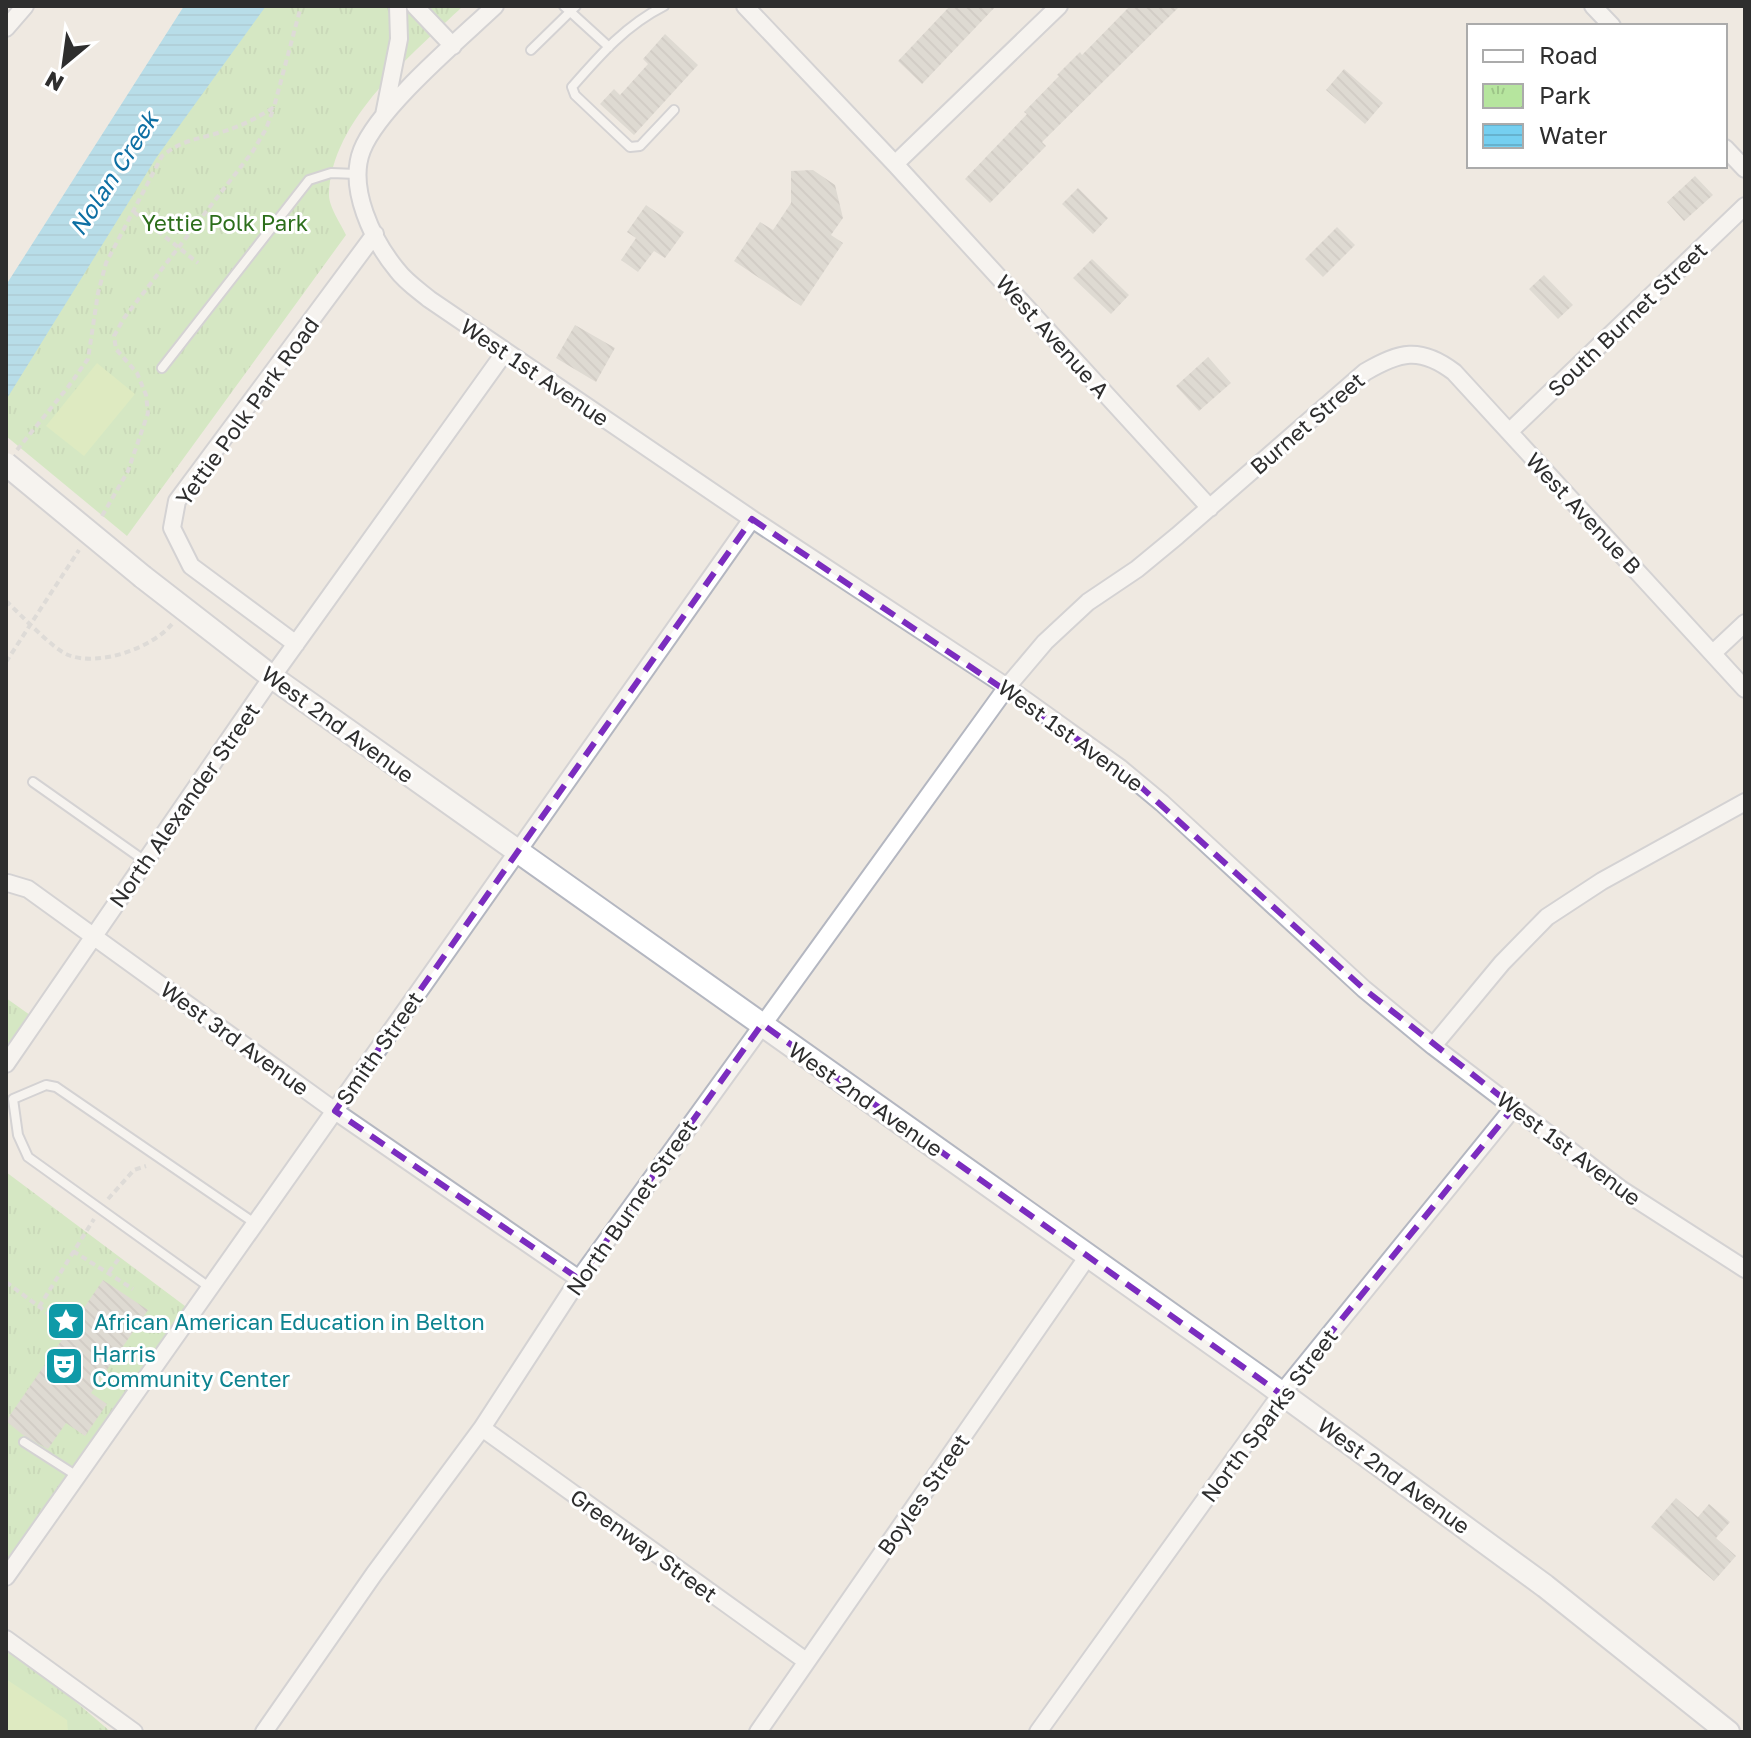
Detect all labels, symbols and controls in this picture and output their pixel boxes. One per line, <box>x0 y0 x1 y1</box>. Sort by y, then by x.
north arrow <box>24 24 104 104</box>
legend <box>1467 24 1727 168</box>
text: Road <box>1539 40 1598 69</box>
text: N <box>40 66 68 98</box>
text: Park <box>1539 80 1591 109</box>
water label: Nolan Creek <box>62 104 165 240</box>
text: Water <box>1539 120 1607 149</box>
park label: Yettie Polk Park <box>142 209 308 236</box>
street label: South Burnet Street <box>1542 236 1712 402</box>
street label: West Avenue A <box>990 269 1116 404</box>
street label: Yettie Polk Park Road <box>170 312 324 510</box>
street label: West 1st Avenue <box>456 312 614 432</box>
street label: Burnet Street <box>1244 366 1370 480</box>
street label: West Avenue B <box>1521 446 1647 580</box>
street label: West 2nd Avenue <box>256 660 420 788</box>
street label: West 1st Avenue <box>993 673 1149 797</box>
street label: North Alexander Street <box>103 698 265 912</box>
street label: West 3rd Avenue <box>156 975 314 1101</box>
street label: Smith Street <box>330 986 428 1110</box>
street label: West 2nd Avenue <box>784 1036 948 1162</box>
street label: West 1st Avenue <box>1492 1085 1646 1211</box>
street label: North Burnet Street <box>560 1114 702 1300</box>
place icon: African American Education in Belton <box>45 1300 87 1342</box>
place label: African American Education in Belton <box>94 1308 485 1335</box>
street label: North Sparks Street <box>1195 1323 1343 1507</box>
place label: Harris Community Center <box>92 1340 290 1392</box>
theatre icon: Harris Community Center <box>43 1345 85 1387</box>
street label: West 2nd Avenue <box>1312 1411 1476 1539</box>
street label: Boyles Street <box>871 1428 975 1560</box>
street label: Greenway Street <box>565 1483 723 1607</box>

